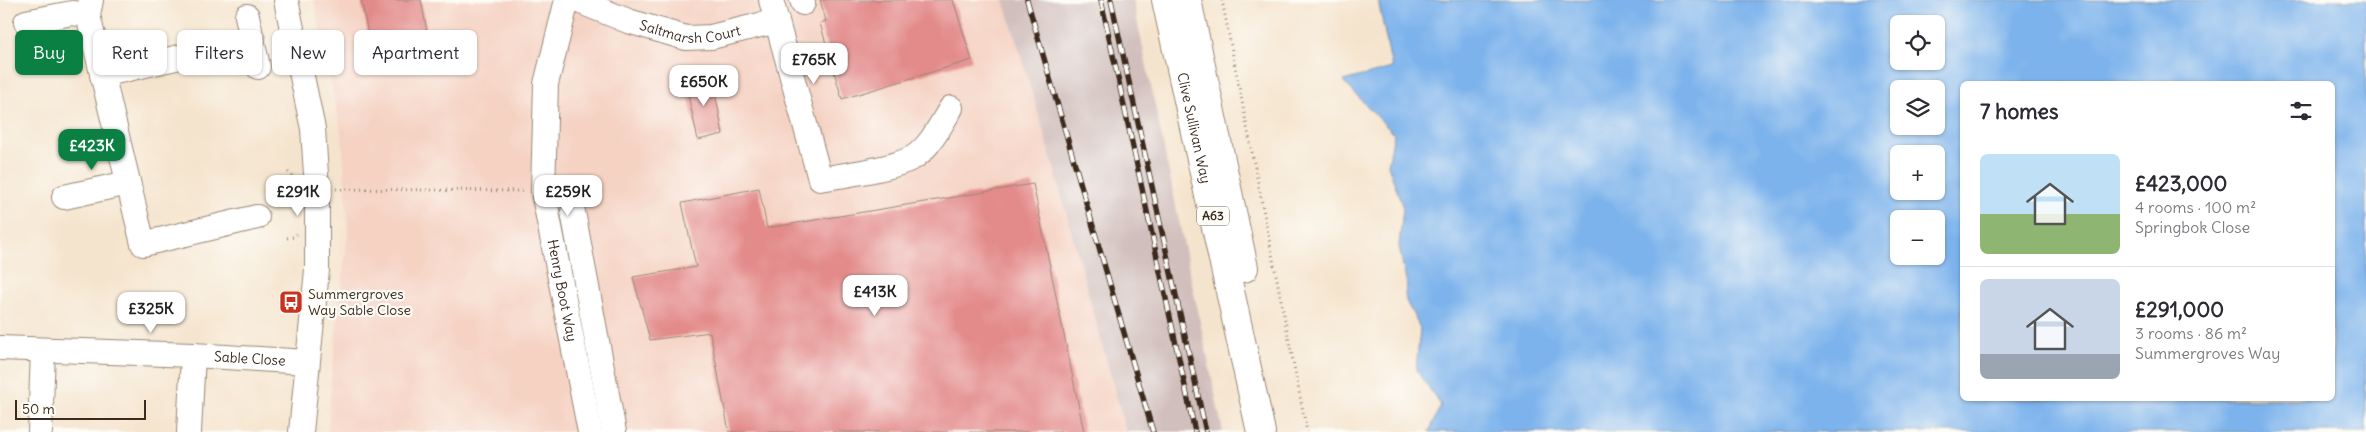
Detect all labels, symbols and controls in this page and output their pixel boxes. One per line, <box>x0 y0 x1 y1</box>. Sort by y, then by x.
map controls <box>1890 15 1945 265</box>
button: locate <box>1890 15 1945 70</box>
street label: Saltmarsh Court <box>637 16 743 47</box>
chip: Buy <box>15 30 83 75</box>
chip: Rent <box>93 30 167 75</box>
chip: Filters <box>177 30 262 75</box>
chip: New <box>272 30 344 75</box>
chip: Apartment <box>354 30 477 75</box>
pin: £765K <box>779 42 849 85</box>
text: £765K <box>792 49 836 69</box>
pin: £650K <box>669 64 739 107</box>
text: £650K <box>680 71 728 91</box>
street label: Clive Sullivan Way <box>1173 71 1215 185</box>
button: layers <box>1890 80 1945 135</box>
icon: filters <box>2287 97 2315 125</box>
text: 7 homes <box>1980 98 2059 125</box>
pin: £423K <box>57 128 127 171</box>
text: £423K <box>69 135 115 155</box>
button: + <box>1890 145 1945 200</box>
text: £423,000 <box>2135 170 2227 197</box>
pin: £291K <box>263 174 333 217</box>
pin: £259K <box>533 174 603 217</box>
icon: home <box>2020 174 2080 234</box>
text: £291K <box>277 181 319 201</box>
text: £259K <box>545 181 591 201</box>
text: 4 rooms · 100 m² <box>2135 197 2256 217</box>
road number: A63 <box>1197 207 1229 226</box>
button: − <box>1890 210 1945 265</box>
text: Springbok Close <box>2135 217 2250 237</box>
street label: Henry Boot Way <box>544 238 581 343</box>
pin: £413K <box>840 274 910 317</box>
text: £413K <box>854 281 896 301</box>
place label: Summergroves Way Sable Close <box>308 285 411 319</box>
bus stop icon: Summergroves Way Sable Close <box>278 289 304 315</box>
pin: £325K <box>116 292 186 334</box>
text: £291,000 <box>2135 296 2224 323</box>
text: £325K <box>128 298 174 318</box>
icon: home <box>2020 299 2080 359</box>
text: 3 rooms · 86 m² <box>2135 323 2247 343</box>
text: Summergroves Way <box>2135 343 2280 363</box>
street label: Sable Close <box>213 347 286 370</box>
scale bar <box>15 397 146 420</box>
text: 50 m <box>22 400 55 418</box>

